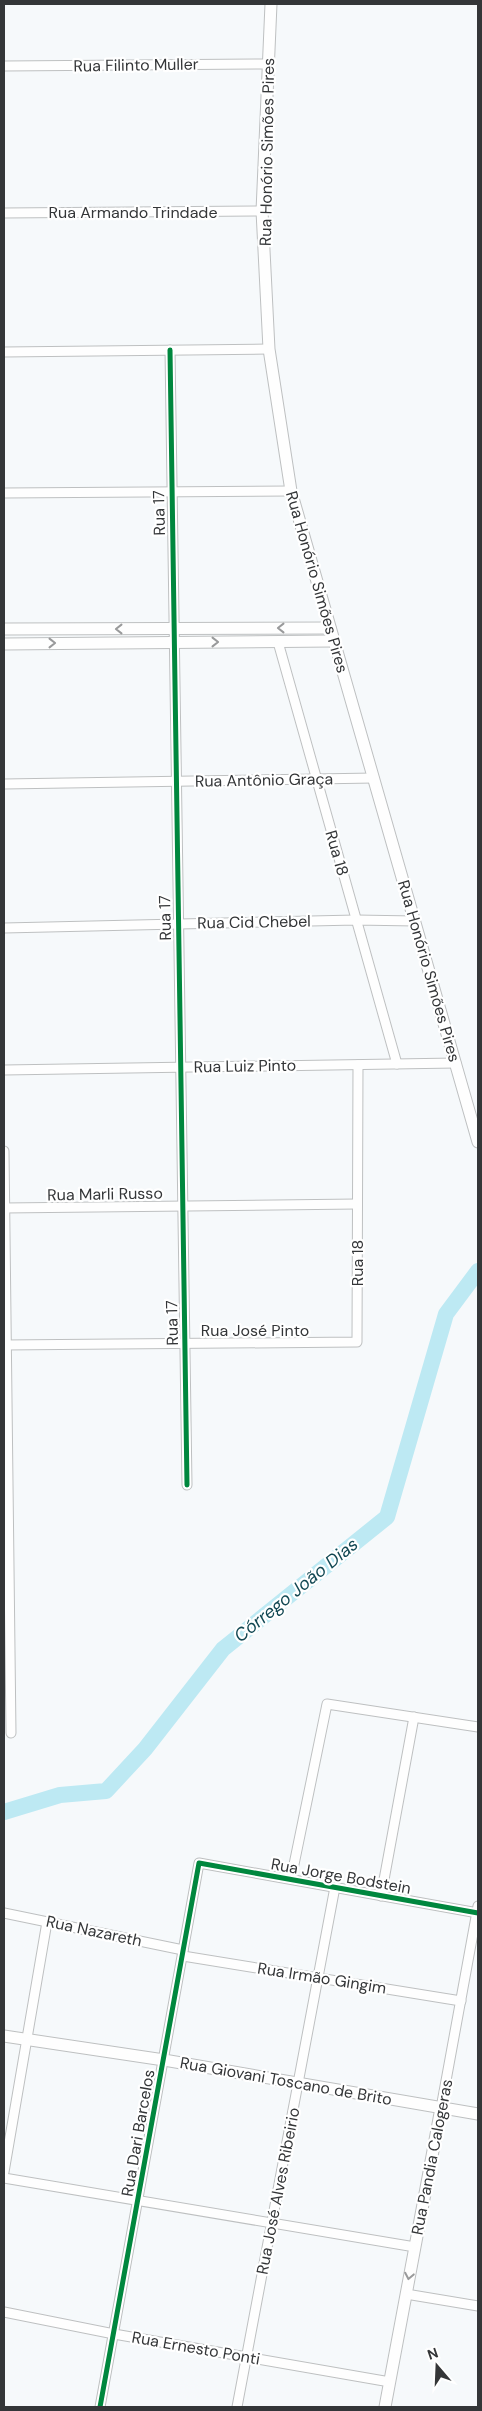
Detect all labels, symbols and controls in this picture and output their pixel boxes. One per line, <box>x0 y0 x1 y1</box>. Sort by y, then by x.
street label: Rua Filinto Muller <box>73 53 199 77</box>
street label: Rua Honório Simões Pires <box>255 58 279 246</box>
street label: Rua Armando Trindade <box>49 202 217 223</box>
street label: Rua Honório Simões Pires <box>281 489 353 675</box>
street label: Rua 17 <box>148 490 170 536</box>
one-way arrow <box>277 623 284 633</box>
one-way arrow <box>114 624 122 634</box>
one-way arrow <box>212 637 219 647</box>
one-way arrow <box>49 638 57 648</box>
street label: Rua Antônio Graça <box>195 768 333 792</box>
street label: Rua 18 <box>321 828 353 878</box>
street label: Rua Honório Simões Pires <box>393 878 465 1064</box>
street label: Rua 17 <box>154 895 176 941</box>
street label: Rua Cid Chebel <box>197 911 311 933</box>
street label: Rua Luiz Pinto <box>194 1055 296 1077</box>
street label: Rua Marli Russo <box>47 1182 163 1206</box>
street label: Rua 18 <box>347 1240 368 1286</box>
street label: Rua 17 <box>161 1300 183 1346</box>
street label: Rua José Pinto <box>201 1320 309 1341</box>
water label: Córrego João Dias <box>229 1532 363 1648</box>
street label: Rua Jorge Bodstein <box>269 1853 413 1899</box>
street label: Rua Nazareth <box>44 1911 144 1951</box>
street label: Rua Irmão Gingim <box>256 1957 388 1999</box>
street label: Rua Giovani Toscano de Brito <box>178 2052 394 2110</box>
street label: Rua Dari Barcelos <box>116 2068 160 2198</box>
street label: Rua Pandia Calogeras <box>407 2077 457 2237</box>
street label: Rua José Alves Ribeirio <box>252 2106 304 2276</box>
one-way arrow <box>405 2272 415 2280</box>
street label: Rua Ernesto Ponti <box>130 2326 262 2370</box>
north arrow <box>412 2341 462 2391</box>
text: N <box>425 2344 441 2364</box>

